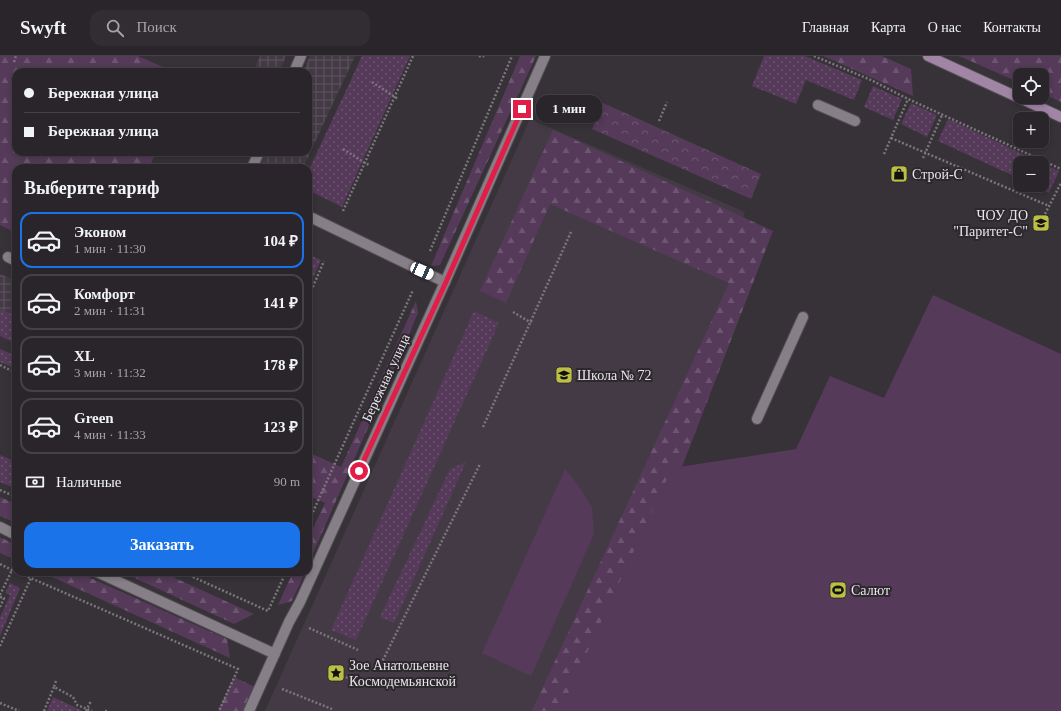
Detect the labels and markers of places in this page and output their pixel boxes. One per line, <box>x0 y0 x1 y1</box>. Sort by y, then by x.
shop icon: Строй-С <box>889 164 909 184</box>
place label: Строй-С <box>912 167 963 182</box>
place label: ЧОУ ДО "Паритет-С" <box>953 208 1028 239</box>
school or university icon: ЧОУ ДО "Паритет-С" <box>1031 213 1051 233</box>
school or university icon: Школа № 72 <box>554 365 574 385</box>
place label: Школа № 72 <box>577 368 652 383</box>
sports icon: Салют <box>828 580 848 600</box>
place label: Салют <box>851 583 890 598</box>
place label: Зое Анатольевне Космодемьянской <box>349 658 456 689</box>
place icon: Зое Анатольевне Космодемьянской <box>326 663 346 683</box>

